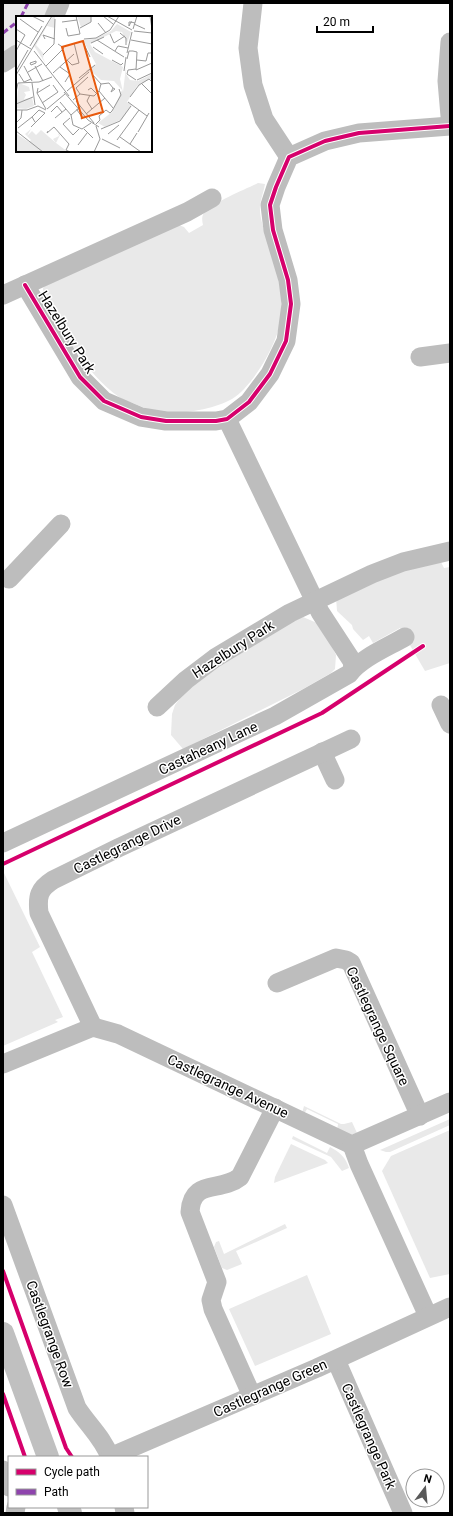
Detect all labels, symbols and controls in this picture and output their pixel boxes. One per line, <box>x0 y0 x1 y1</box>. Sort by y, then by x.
scale bar <box>317 8 373 34</box>
text: 20 m <box>323 15 350 29</box>
inset map <box>16 16 152 152</box>
street label: Hazelbury Park <box>35 288 99 377</box>
street label: Hazelbury Park <box>189 616 278 681</box>
street label: Castaheany Lane <box>156 718 260 778</box>
street label: Castlegrange Drive <box>71 811 183 877</box>
street label: Castlegrange Square <box>343 964 413 1088</box>
street label: Castlegrange Avenue <box>165 1051 291 1121</box>
street label: Castlegrange Row <box>23 1278 77 1390</box>
street label: Castlegrange Green <box>211 1356 329 1420</box>
street label: Castlegrange Park <box>339 1381 400 1492</box>
legend <box>8 1456 148 1508</box>
text: Cycle path <box>44 1465 100 1479</box>
north arrow <box>405 1468 445 1508</box>
text: N <box>422 1472 433 1486</box>
text: Path <box>44 1485 69 1499</box>

